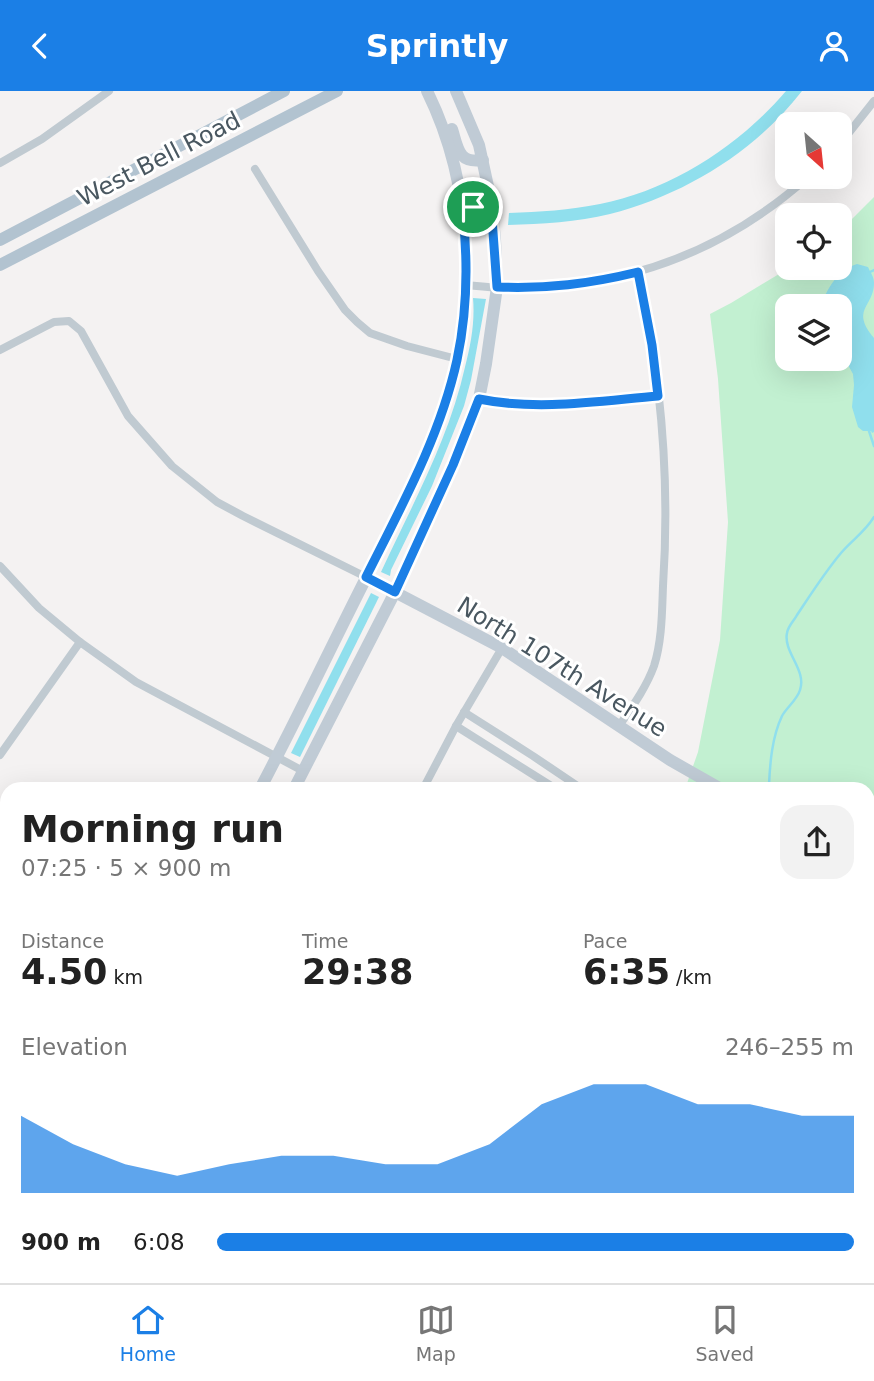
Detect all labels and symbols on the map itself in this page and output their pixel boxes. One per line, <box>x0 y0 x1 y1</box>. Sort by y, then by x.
street label: West Bell Road <box>73 106 245 212</box>
north arrow <box>775 112 852 189</box>
pin <box>443 177 503 237</box>
street label: North 107th Avenue <box>452 591 672 743</box>

